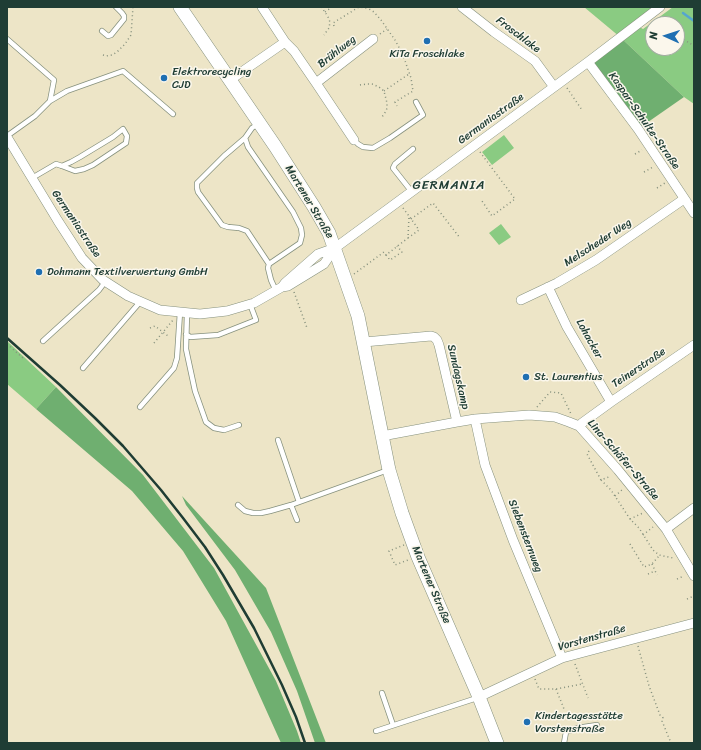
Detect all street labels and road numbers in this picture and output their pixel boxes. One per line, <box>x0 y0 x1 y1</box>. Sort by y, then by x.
street label: Froschlake <box>493 14 543 56</box>
street label: Brühlweg <box>315 33 359 71</box>
street label: Kaspar-Schulte-Straße <box>605 70 683 172</box>
street label: Germaniastraße <box>455 91 527 147</box>
street label: Martener Straße <box>282 163 336 241</box>
street label: Germaniastraße <box>49 188 103 260</box>
street label: Melscheder Weg <box>562 216 634 270</box>
street label: Lohacker <box>573 317 605 361</box>
street label: Sundagskamp <box>444 343 472 411</box>
street label: Teinerstraße <box>610 345 668 391</box>
street label: Lina-Schäfer-Straße <box>584 417 662 503</box>
street label: Siebensternweg <box>505 498 545 574</box>
street label: Martener Straße <box>409 544 453 626</box>
street label: Vorstenstraße <box>557 622 627 654</box>

